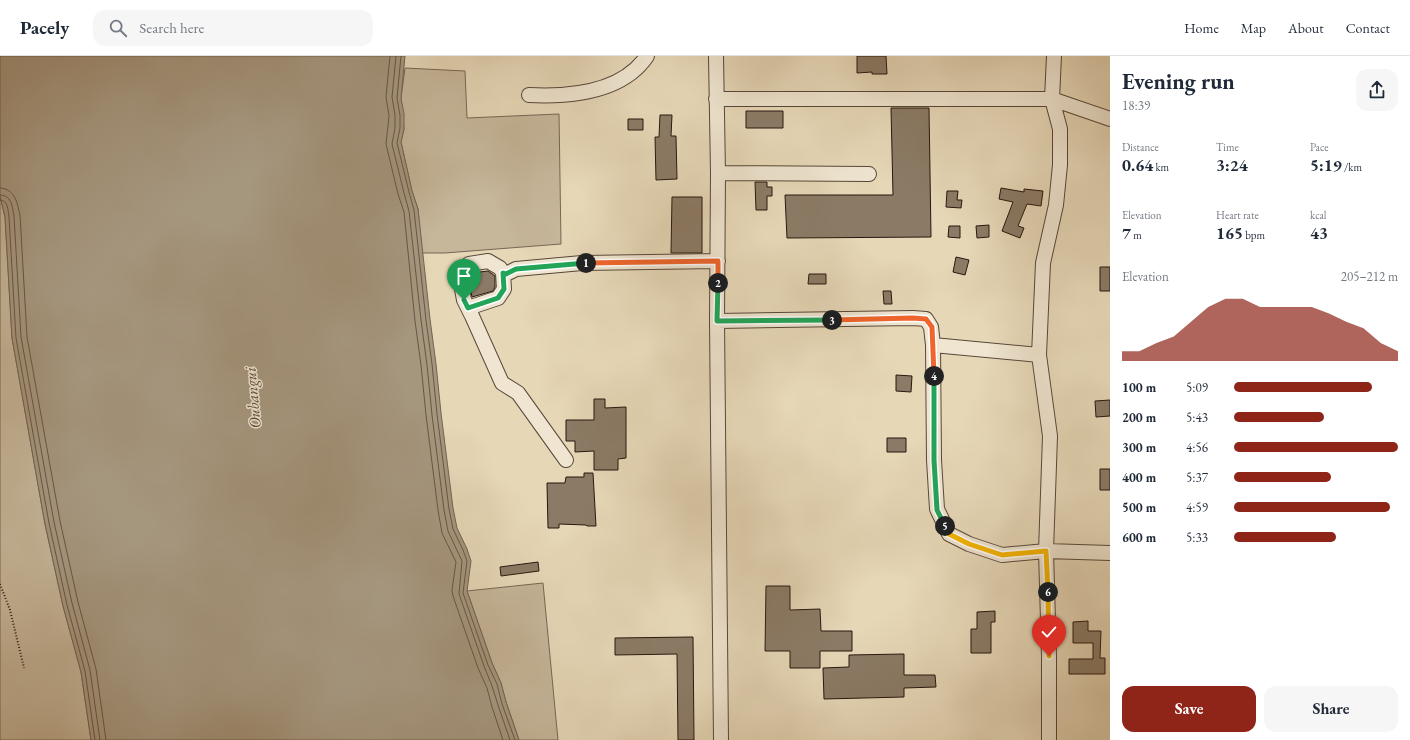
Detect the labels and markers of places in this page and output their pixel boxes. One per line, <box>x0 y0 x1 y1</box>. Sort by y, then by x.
pin: 1 <box>576 253 596 273</box>
pin <box>447 259 481 300</box>
pin: 2 <box>708 273 728 293</box>
pin: 3 <box>822 310 842 330</box>
pin: 4 <box>924 366 944 386</box>
pin: 5 <box>935 516 955 536</box>
pin: 6 <box>1038 582 1058 602</box>
pin <box>1032 615 1066 656</box>

